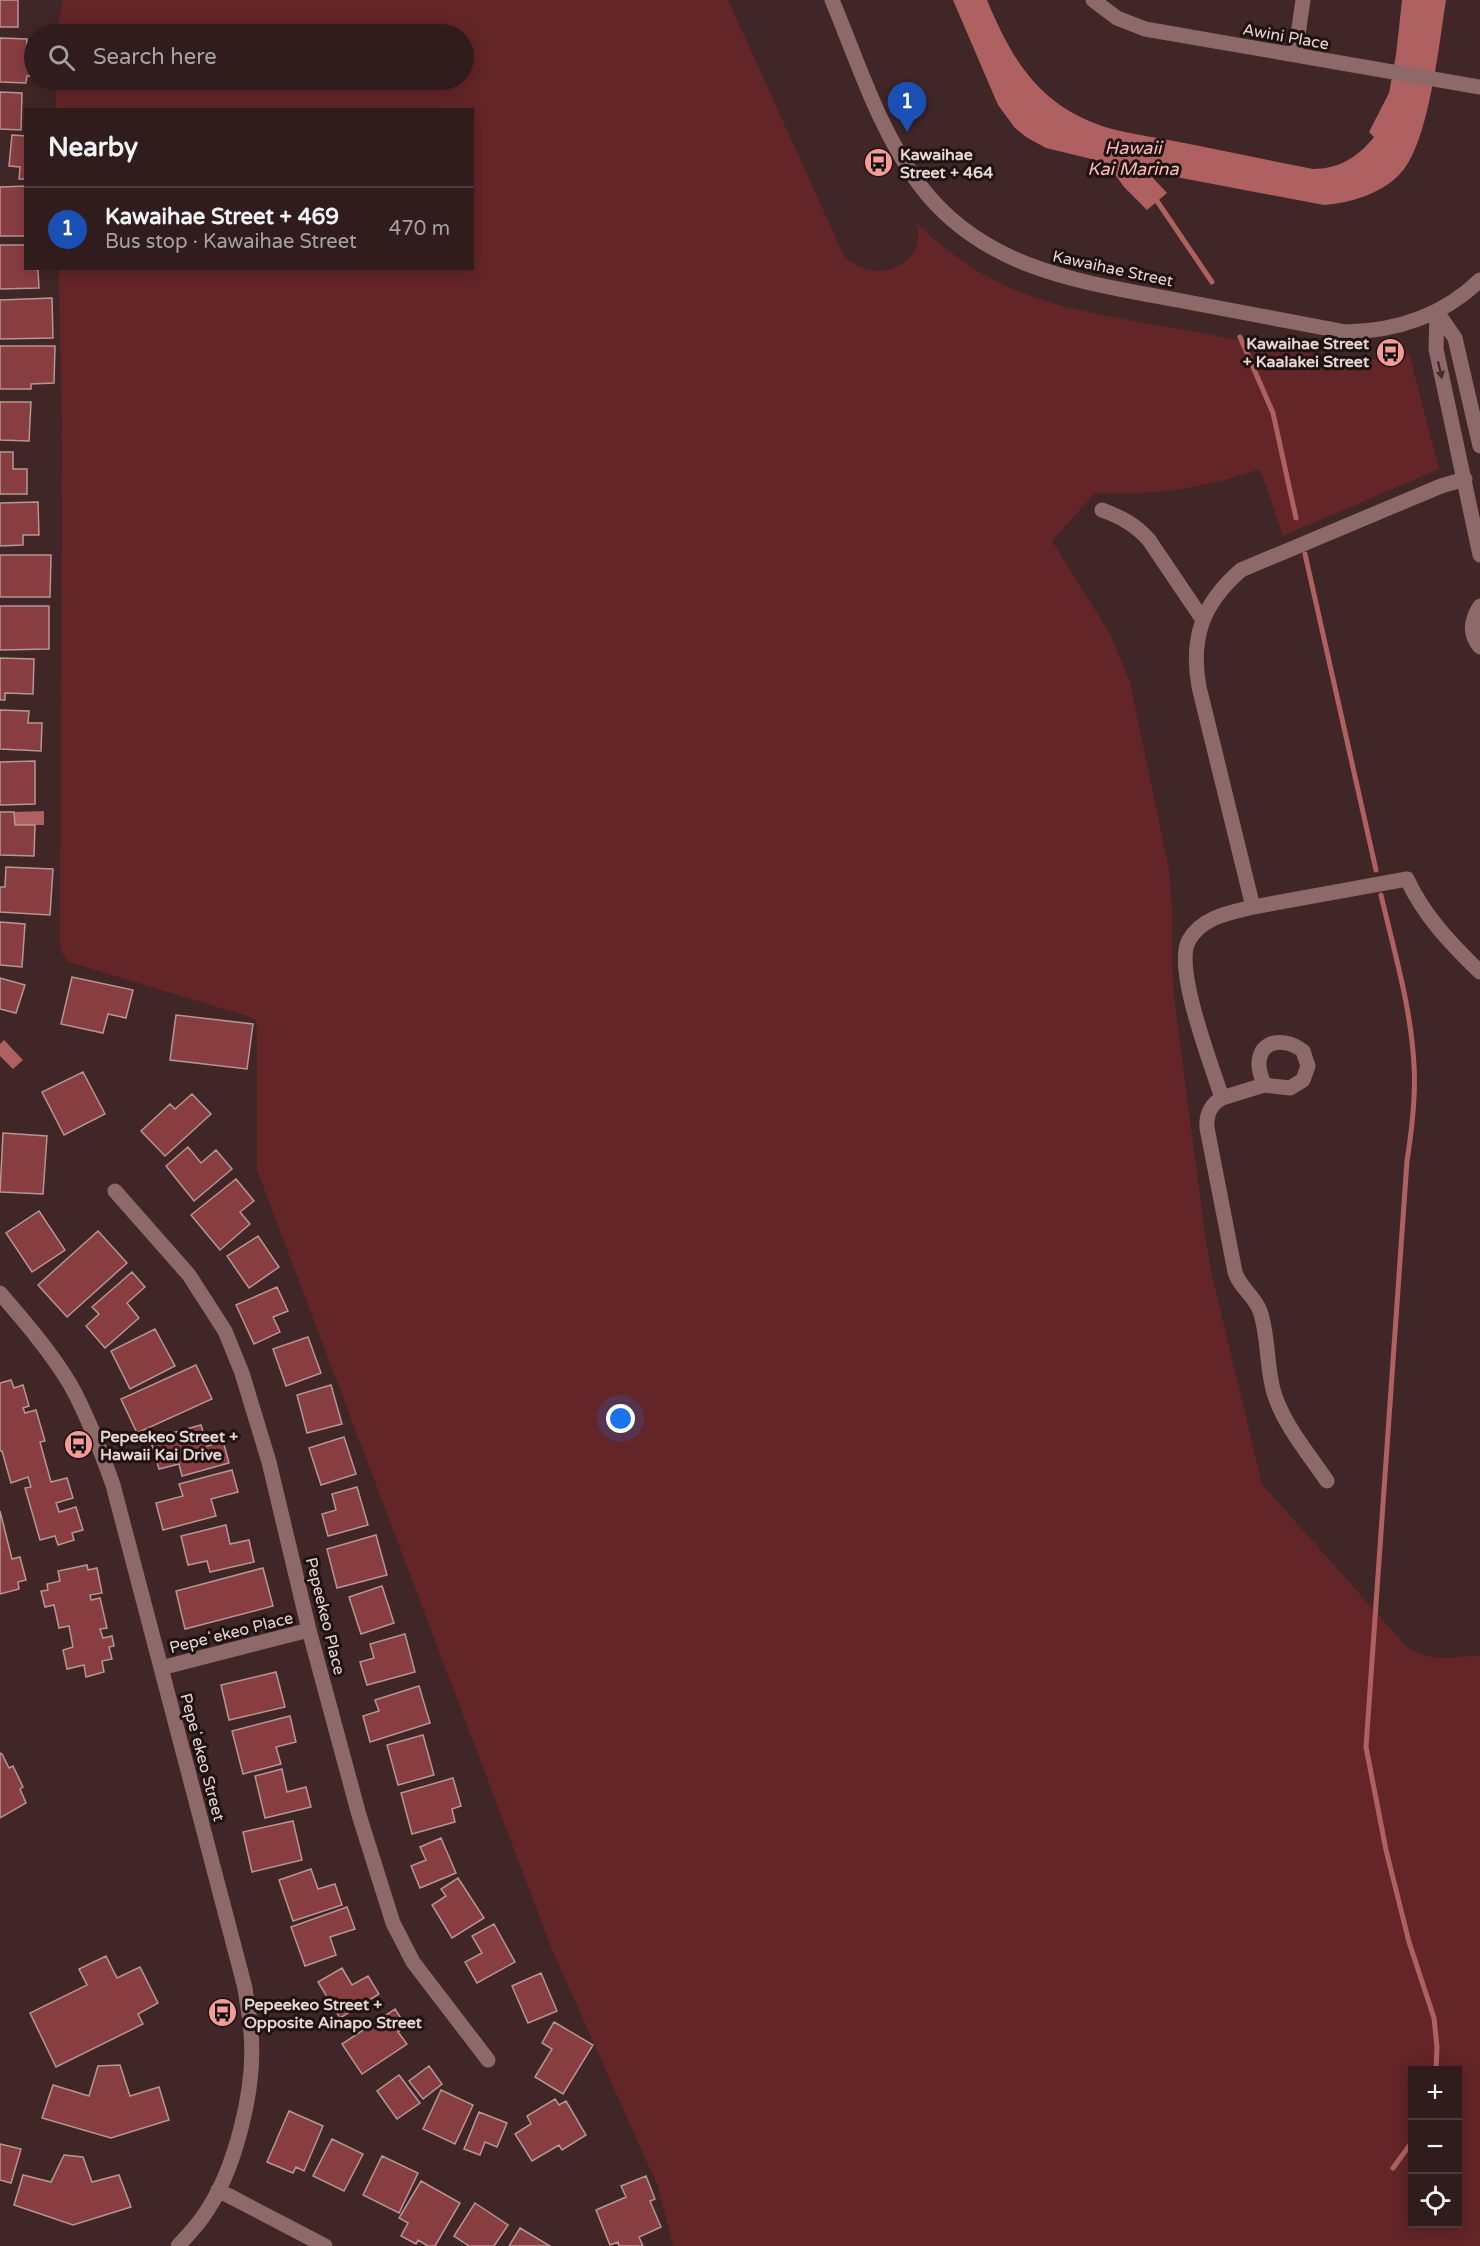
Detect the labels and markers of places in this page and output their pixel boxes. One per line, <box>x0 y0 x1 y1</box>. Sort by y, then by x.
pin: 1 <box>888 82 926 132</box>
place label: Kawaihae Street + 464 <box>900 145 993 183</box>
bus stop icon: Kawaihae Street + 464 <box>863 147 895 179</box>
place label: Kawaihae Street + Kaalakei Street <box>1243 334 1370 372</box>
bus stop icon: Kawaihae Street + Kaalakei Street <box>1374 336 1406 368</box>
place label: Pepeekeo Street + Hawaii Kai Drive <box>100 1427 238 1465</box>
bus stop icon: Pepeekeo Street + Hawaii Kai Drive <box>63 1429 95 1461</box>
place label: Pepeekeo Street + Opposite Ainapo Street <box>244 1995 423 2033</box>
bus stop icon: Pepeekeo Street + Opposite Ainapo Street <box>207 1997 239 2029</box>

